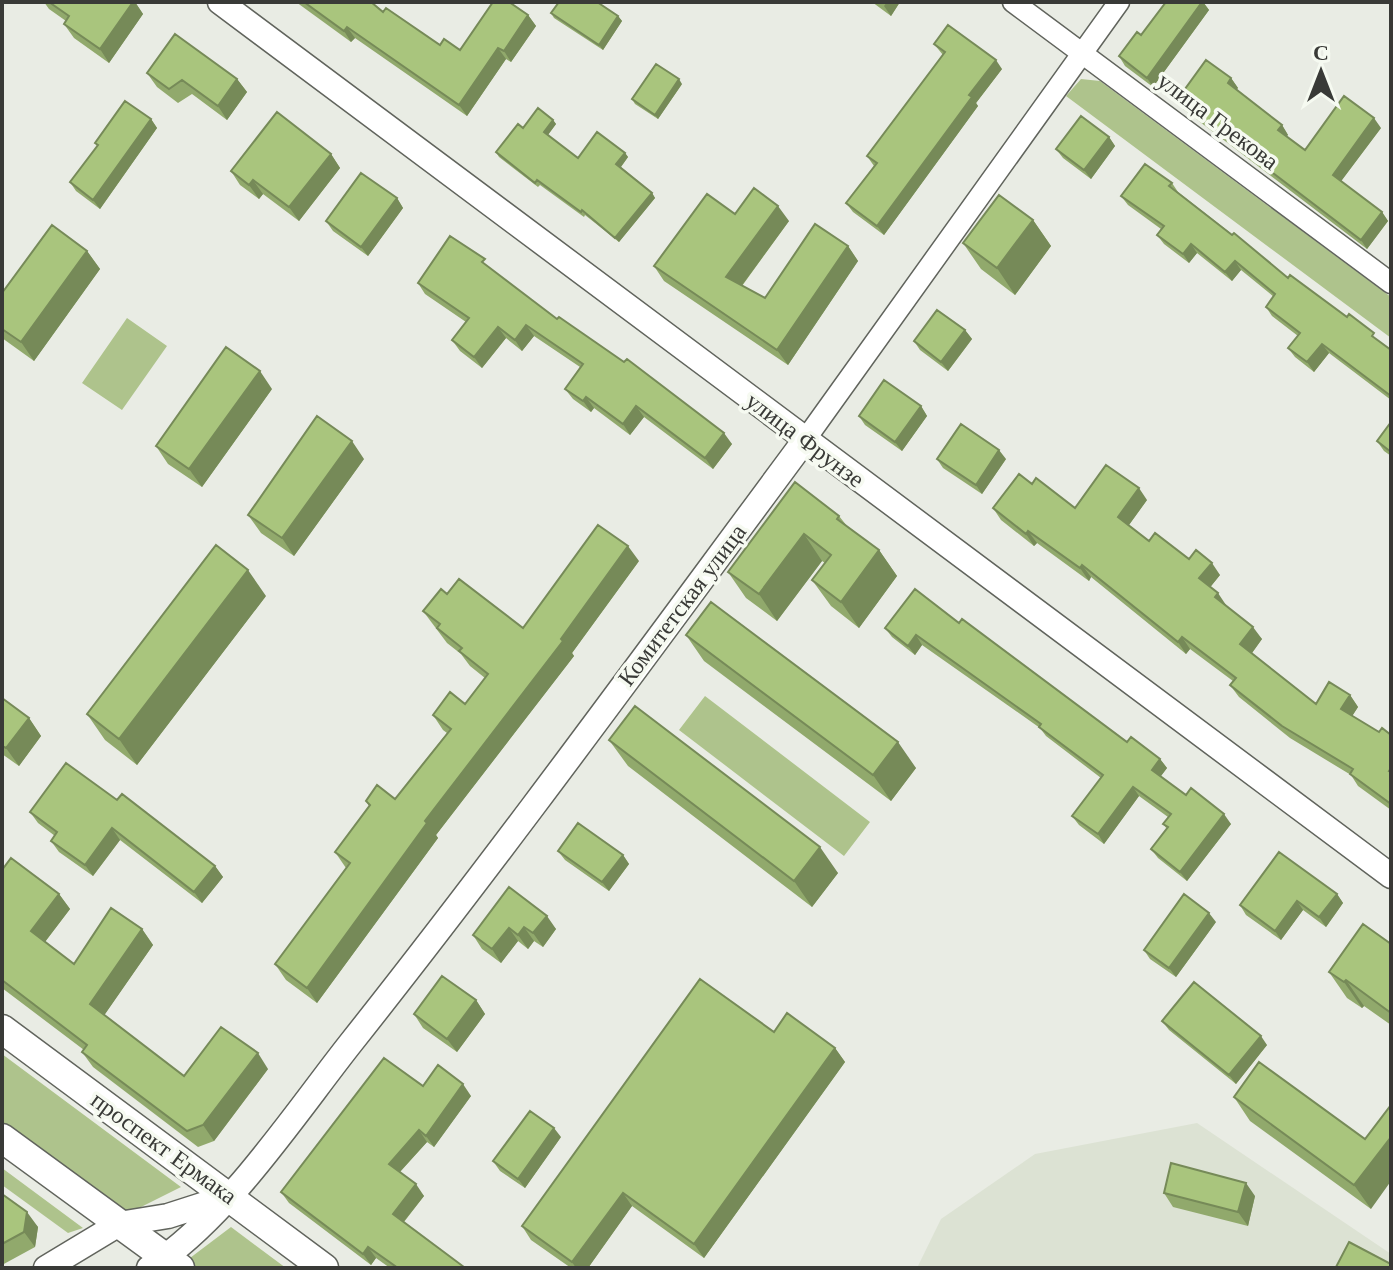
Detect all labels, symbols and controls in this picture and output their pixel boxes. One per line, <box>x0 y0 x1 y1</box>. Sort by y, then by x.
north arrow <box>1281 32 1361 112</box>
text: С <box>1313 40 1329 65</box>
street label: улица Грекова <box>1153 67 1284 175</box>
street label: улица Фрунзе <box>741 387 869 493</box>
street label: Комитетская улица <box>613 519 751 691</box>
street label: проспект Ермака <box>86 1087 242 1210</box>

